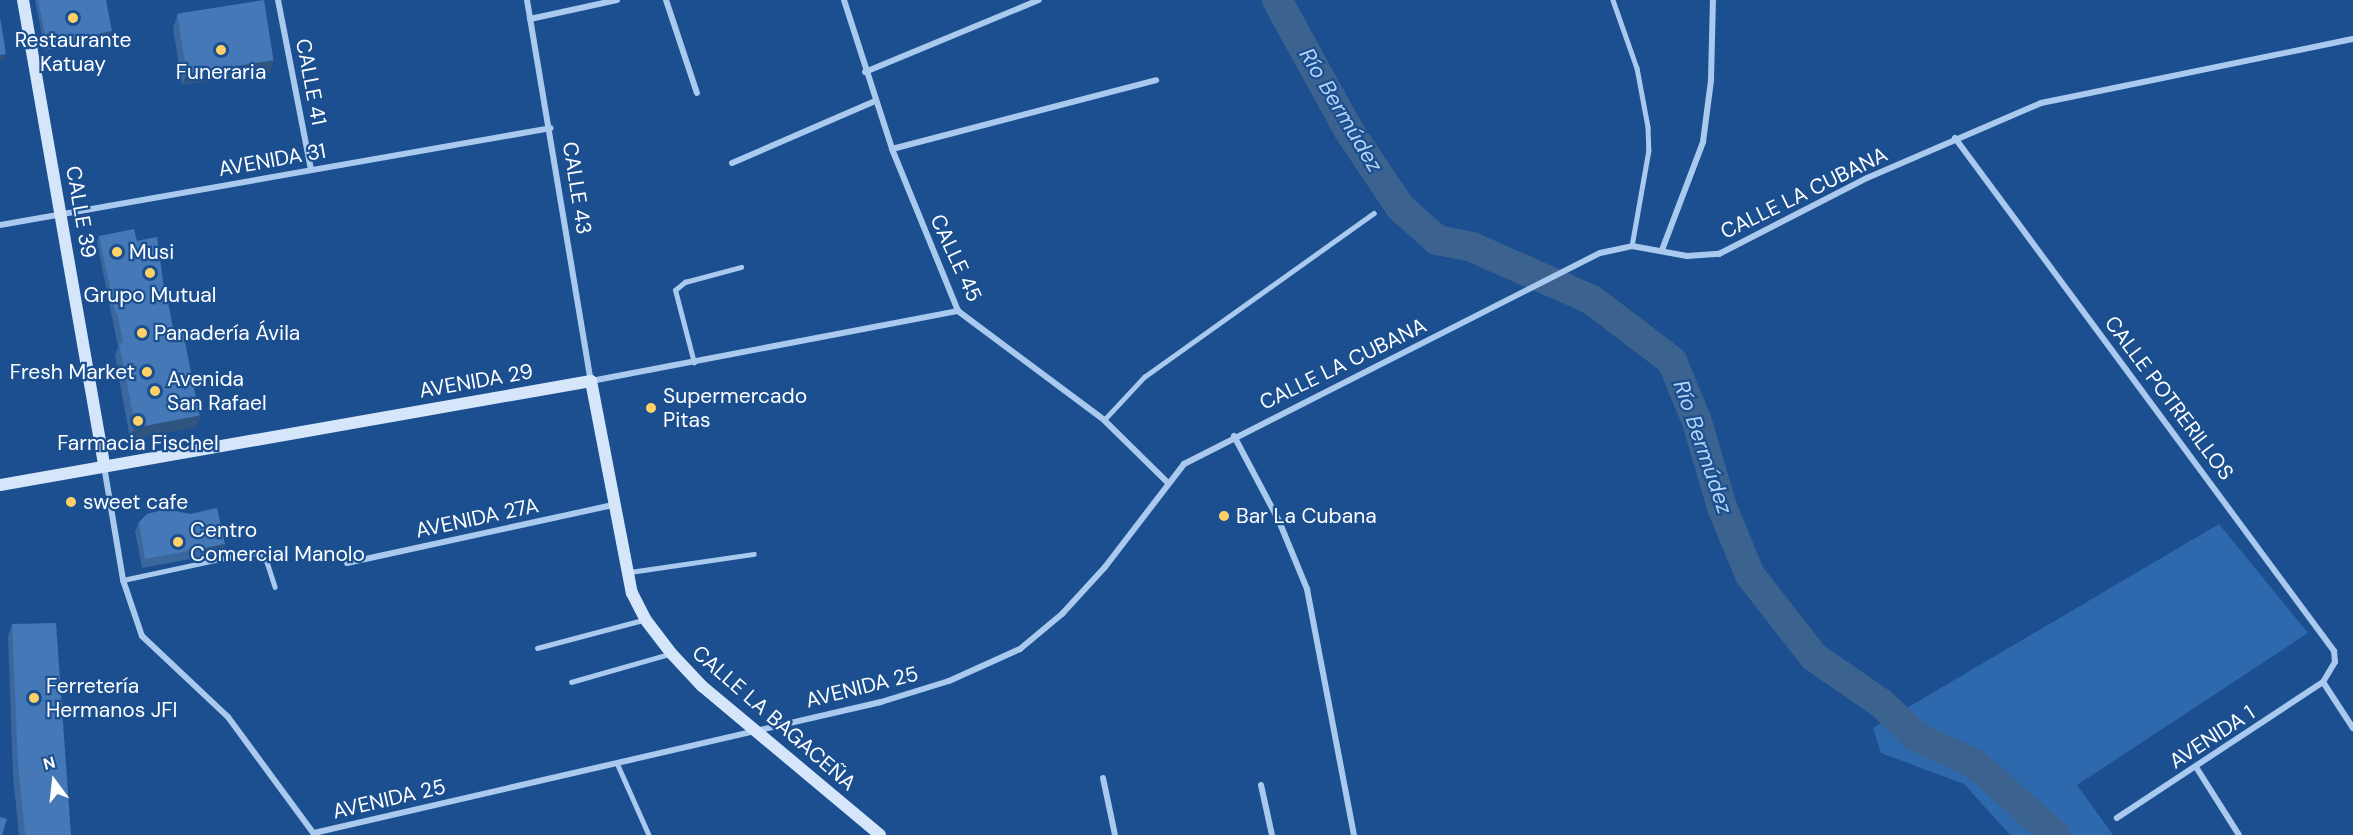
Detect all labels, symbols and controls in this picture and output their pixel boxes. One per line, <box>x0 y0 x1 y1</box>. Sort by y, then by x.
marker: Restaurante Katuay <box>66 11 80 25</box>
place label: Restaurante Katuay <box>15 27 131 77</box>
street label: CALLE 41 <box>290 37 332 127</box>
marker: Funeraria <box>214 43 228 57</box>
water label: Río Bermúdez <box>1294 43 1388 177</box>
place label: Funeraria <box>176 59 266 85</box>
street label: AVENIDA 31 <box>216 138 328 182</box>
street label: CALLE 43 <box>557 140 597 236</box>
street label: CALLE LA CUBANA <box>1716 142 1892 244</box>
street label: CALLE 39 <box>60 164 102 260</box>
street label: CALLE 45 <box>925 210 987 306</box>
place label: Musi <box>129 239 174 265</box>
marker: Musi <box>110 245 124 259</box>
marker: Grupo Mutual <box>143 266 157 280</box>
place label: Grupo Mutual <box>84 282 216 308</box>
street label: CALLE POTRERILLOS <box>2099 311 2239 485</box>
street label: CALLE LA CUBANA <box>1255 313 1431 415</box>
place label: Panadería Ávila <box>154 320 300 346</box>
marker: Panadería Ávila <box>135 326 149 340</box>
place label: Fresh Market <box>10 359 135 385</box>
street label: AVENIDA 29 <box>417 359 535 403</box>
marker: Fresh Market <box>140 365 154 379</box>
place label: Avenida San Rafael <box>167 366 267 416</box>
water label: Río Bermúdez <box>1668 377 1738 517</box>
place label: Supermercado Pitas <box>663 383 807 433</box>
marker: Avenida San Rafael <box>148 384 162 398</box>
marker: Supermercado Pitas <box>644 401 658 415</box>
marker: Farmacia Fischel <box>131 414 145 428</box>
place label: Farmacia Fischel <box>57 430 219 456</box>
place label: sweet cafe <box>83 489 188 515</box>
street label: AVENIDA 27A <box>413 493 541 543</box>
marker: sweet cafe <box>64 495 78 509</box>
place label: Bar La Cubana <box>1236 503 1377 529</box>
marker: Bar La Cubana <box>1217 509 1231 523</box>
place label: Centro Comercial Manolo <box>190 517 365 567</box>
marker: Centro Comercial Manolo <box>171 535 185 549</box>
street label: CALLE LA BAGACEÑA <box>687 640 861 796</box>
street label: AVENIDA 25 <box>803 661 921 713</box>
place label: Ferretería Hermanos JFI <box>46 673 177 723</box>
marker: Ferretería Hermanos JFI <box>27 691 41 705</box>
street label: AVENIDA 1 <box>2165 700 2259 774</box>
north arrow <box>24 751 84 811</box>
text: N <box>41 751 58 775</box>
street label: AVENIDA 25 <box>330 774 448 824</box>

